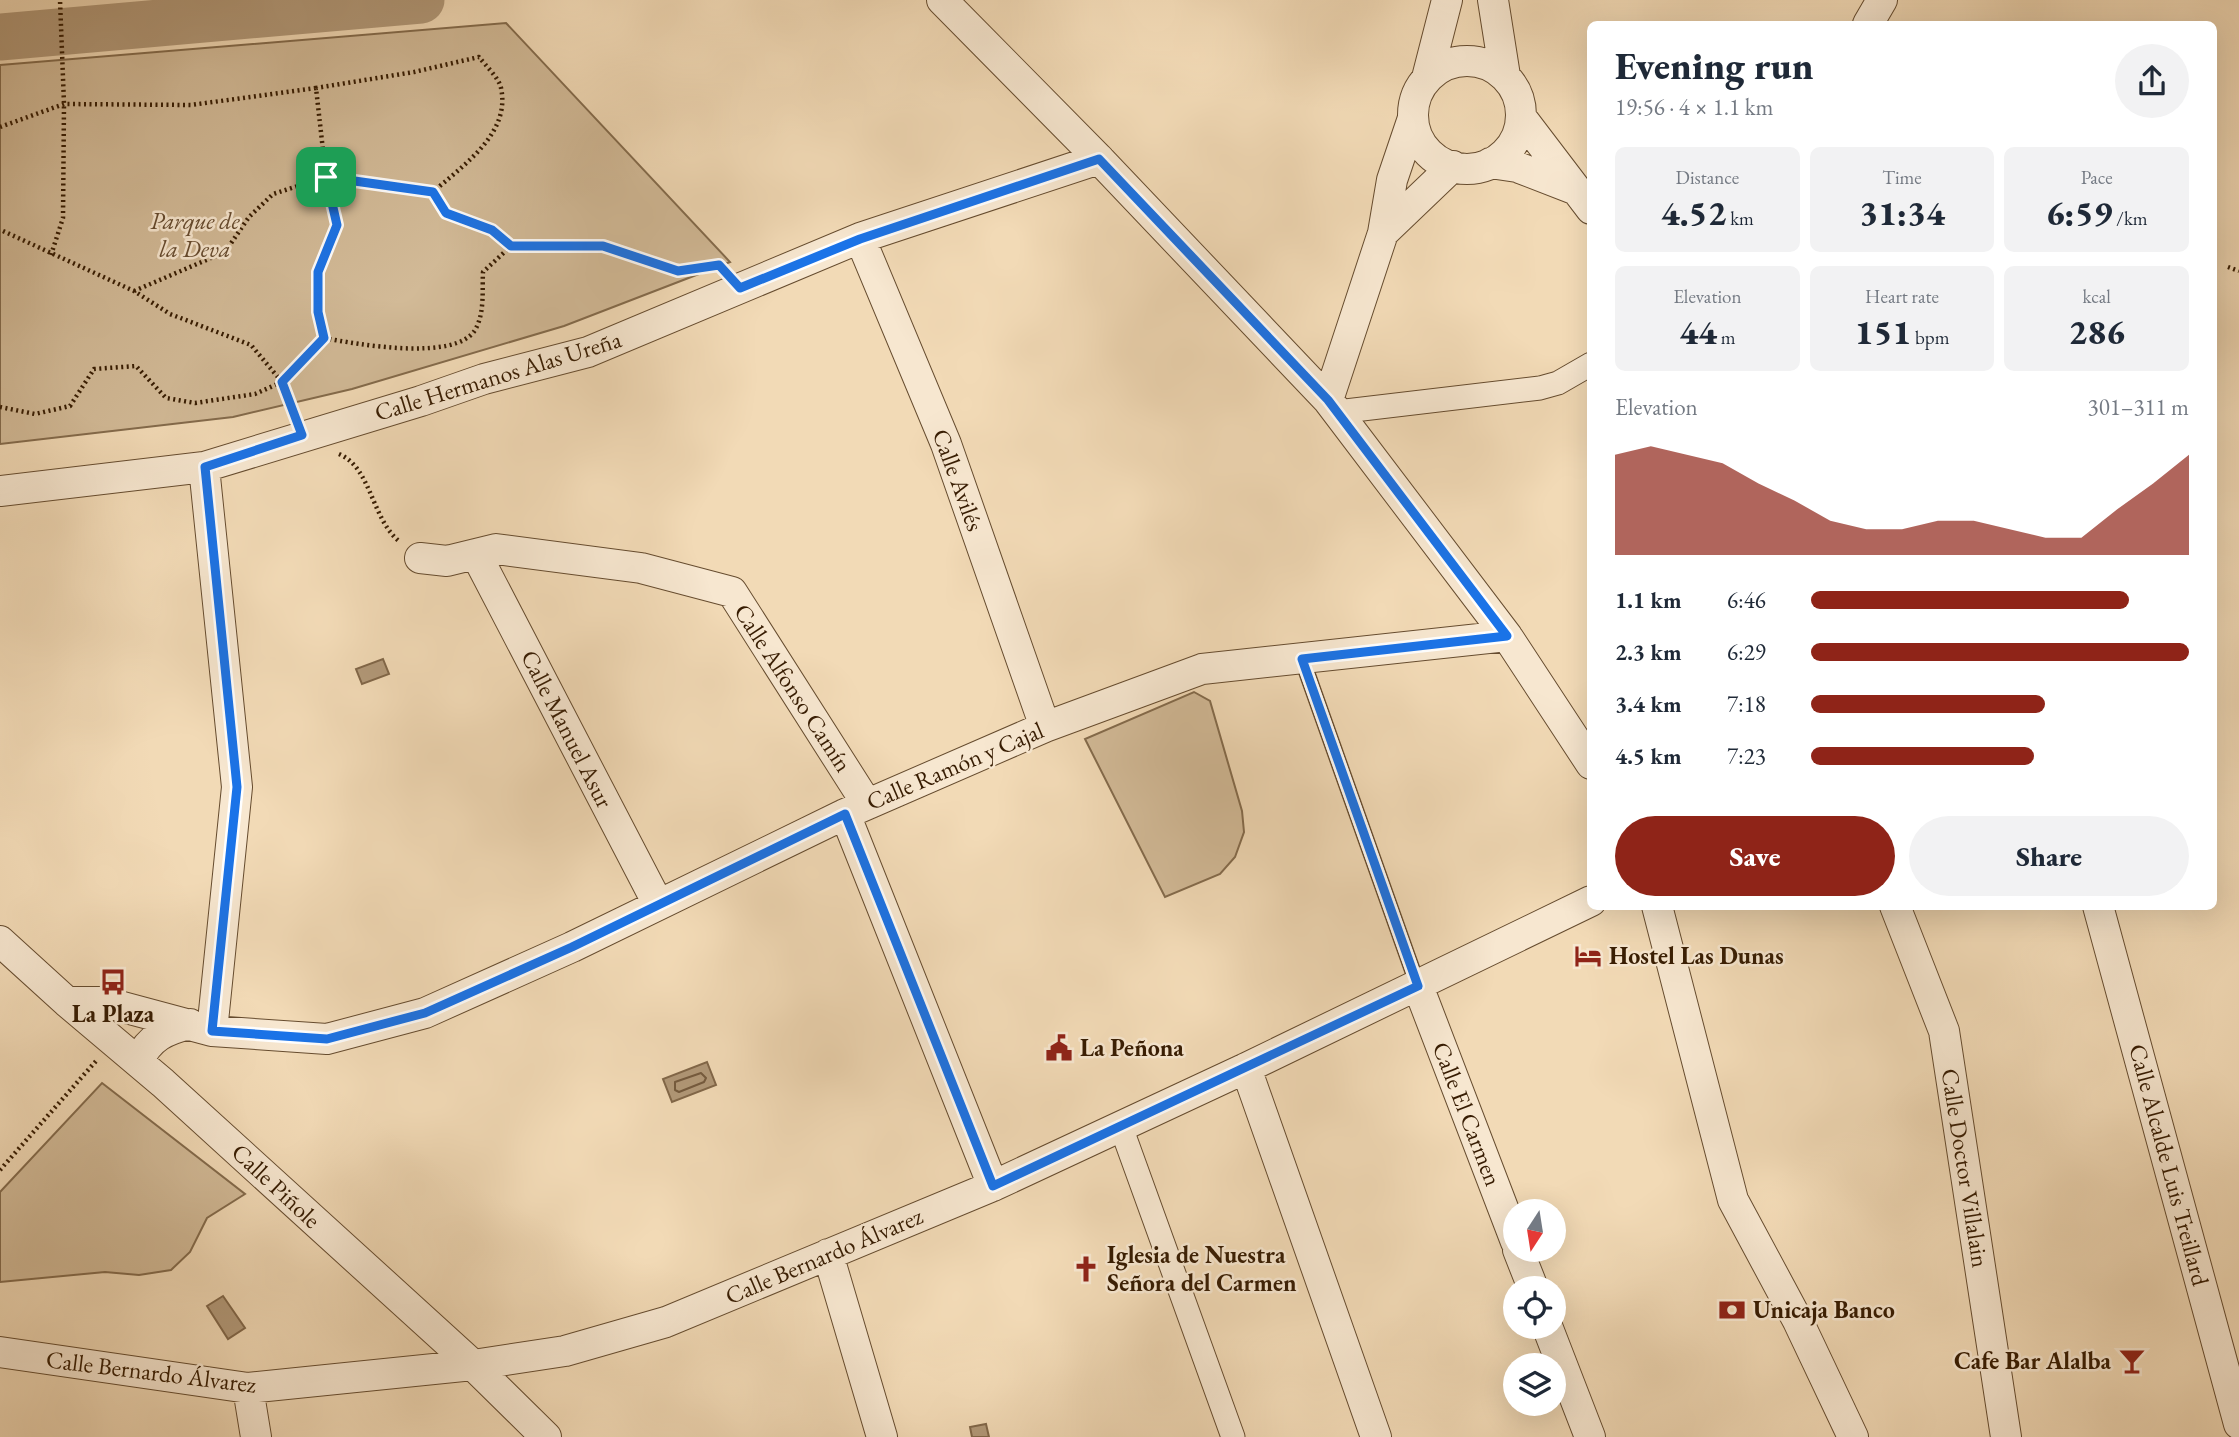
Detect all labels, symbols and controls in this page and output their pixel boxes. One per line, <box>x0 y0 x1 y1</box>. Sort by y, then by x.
text: Evening run <box>1615 41 1813 90</box>
button: share <box>2115 44 2189 118</box>
text: 19:56 · 4 × 1.1 km <box>1615 92 1773 122</box>
pin <box>296 147 356 207</box>
icon: arrive <box>307 158 345 196</box>
text: Distance <box>1676 165 1739 190</box>
text: Time <box>1882 165 1922 190</box>
text: Pace <box>2081 165 2113 190</box>
text: 4.52 <box>1661 190 1726 235</box>
text: 31:34 <box>1859 190 1945 235</box>
text: 6:59 <box>2046 190 2113 235</box>
park label: Parque de la Deva <box>150 205 241 264</box>
text: km <box>1726 206 1754 231</box>
text: /km <box>2113 206 2148 231</box>
text: Elevation <box>1673 284 1742 309</box>
text: Heart rate <box>1865 284 1939 309</box>
text: kcal <box>2082 284 2111 309</box>
text: 44 <box>1679 309 1717 354</box>
text: 151 <box>1855 309 1911 354</box>
text: 286 <box>2068 309 2125 354</box>
street label: Calle Hermanos Alas Ureña <box>371 323 625 428</box>
text: m <box>1717 325 1736 350</box>
text: bpm <box>1911 325 1949 350</box>
text: Elevation <box>1615 392 1698 422</box>
text: 301–311 m <box>2088 392 2189 422</box>
street label: Calle Avilés <box>926 424 991 535</box>
text: 1.1 km <box>1615 585 1682 615</box>
text: 6:46 <box>1727 585 1766 615</box>
street label: Calle Alfonso Camín <box>727 598 860 778</box>
text: 2.3 km <box>1615 637 1682 667</box>
text: 6:29 <box>1727 637 1766 667</box>
street label: Calle Manuel Asur <box>514 645 621 813</box>
text: 3.4 km <box>1615 689 1682 719</box>
text: 7:18 <box>1727 689 1766 719</box>
street label: Calle Ramón y Cajal <box>862 714 1048 817</box>
text: 4.5 km <box>1615 741 1682 771</box>
text: 7:23 <box>1727 741 1766 771</box>
button: Save <box>1615 816 1895 896</box>
button: Share <box>1909 816 2189 896</box>
place label: Hostel Las Dunas <box>1609 940 1784 971</box>
hotel icon: Hostel Las Dunas <box>1573 941 1603 971</box>
bus stop icon: La Plaza <box>98 967 128 997</box>
place label: La Plaza <box>72 998 155 1029</box>
place label: La Peñona <box>1080 1032 1184 1063</box>
public building icon: La Peñona <box>1044 1033 1074 1063</box>
street label: Calle El Carmen <box>1426 1037 1509 1191</box>
street label: Calle Alcalde Luis Treillard <box>2122 1041 2217 1290</box>
street label: Calle Doctor Villalain <box>1934 1066 1997 1270</box>
street label: Calle Piñole <box>225 1137 327 1235</box>
north arrow <box>1503 1199 1566 1262</box>
map controls <box>1503 1199 1566 1416</box>
street label: Calle Bernardo Álvarez <box>720 1200 927 1311</box>
place label: Iglesia de Nuestra Señora del Carmen <box>1107 1239 1297 1298</box>
church icon: Iglesia de Nuestra Señora del Carmen <box>1071 1254 1101 1284</box>
button: locate <box>1503 1276 1566 1339</box>
place label: Unicaja Banco <box>1753 1294 1895 1326</box>
bank icon: Unicaja Banco <box>1717 1295 1747 1325</box>
street label: Calle Bernardo Álvarez <box>44 1343 258 1400</box>
place label: Cafe Bar Alalba <box>1954 1345 2111 1376</box>
bar icon: Cafe Bar Alalba <box>2117 1346 2147 1376</box>
button: layers <box>1503 1353 1566 1416</box>

